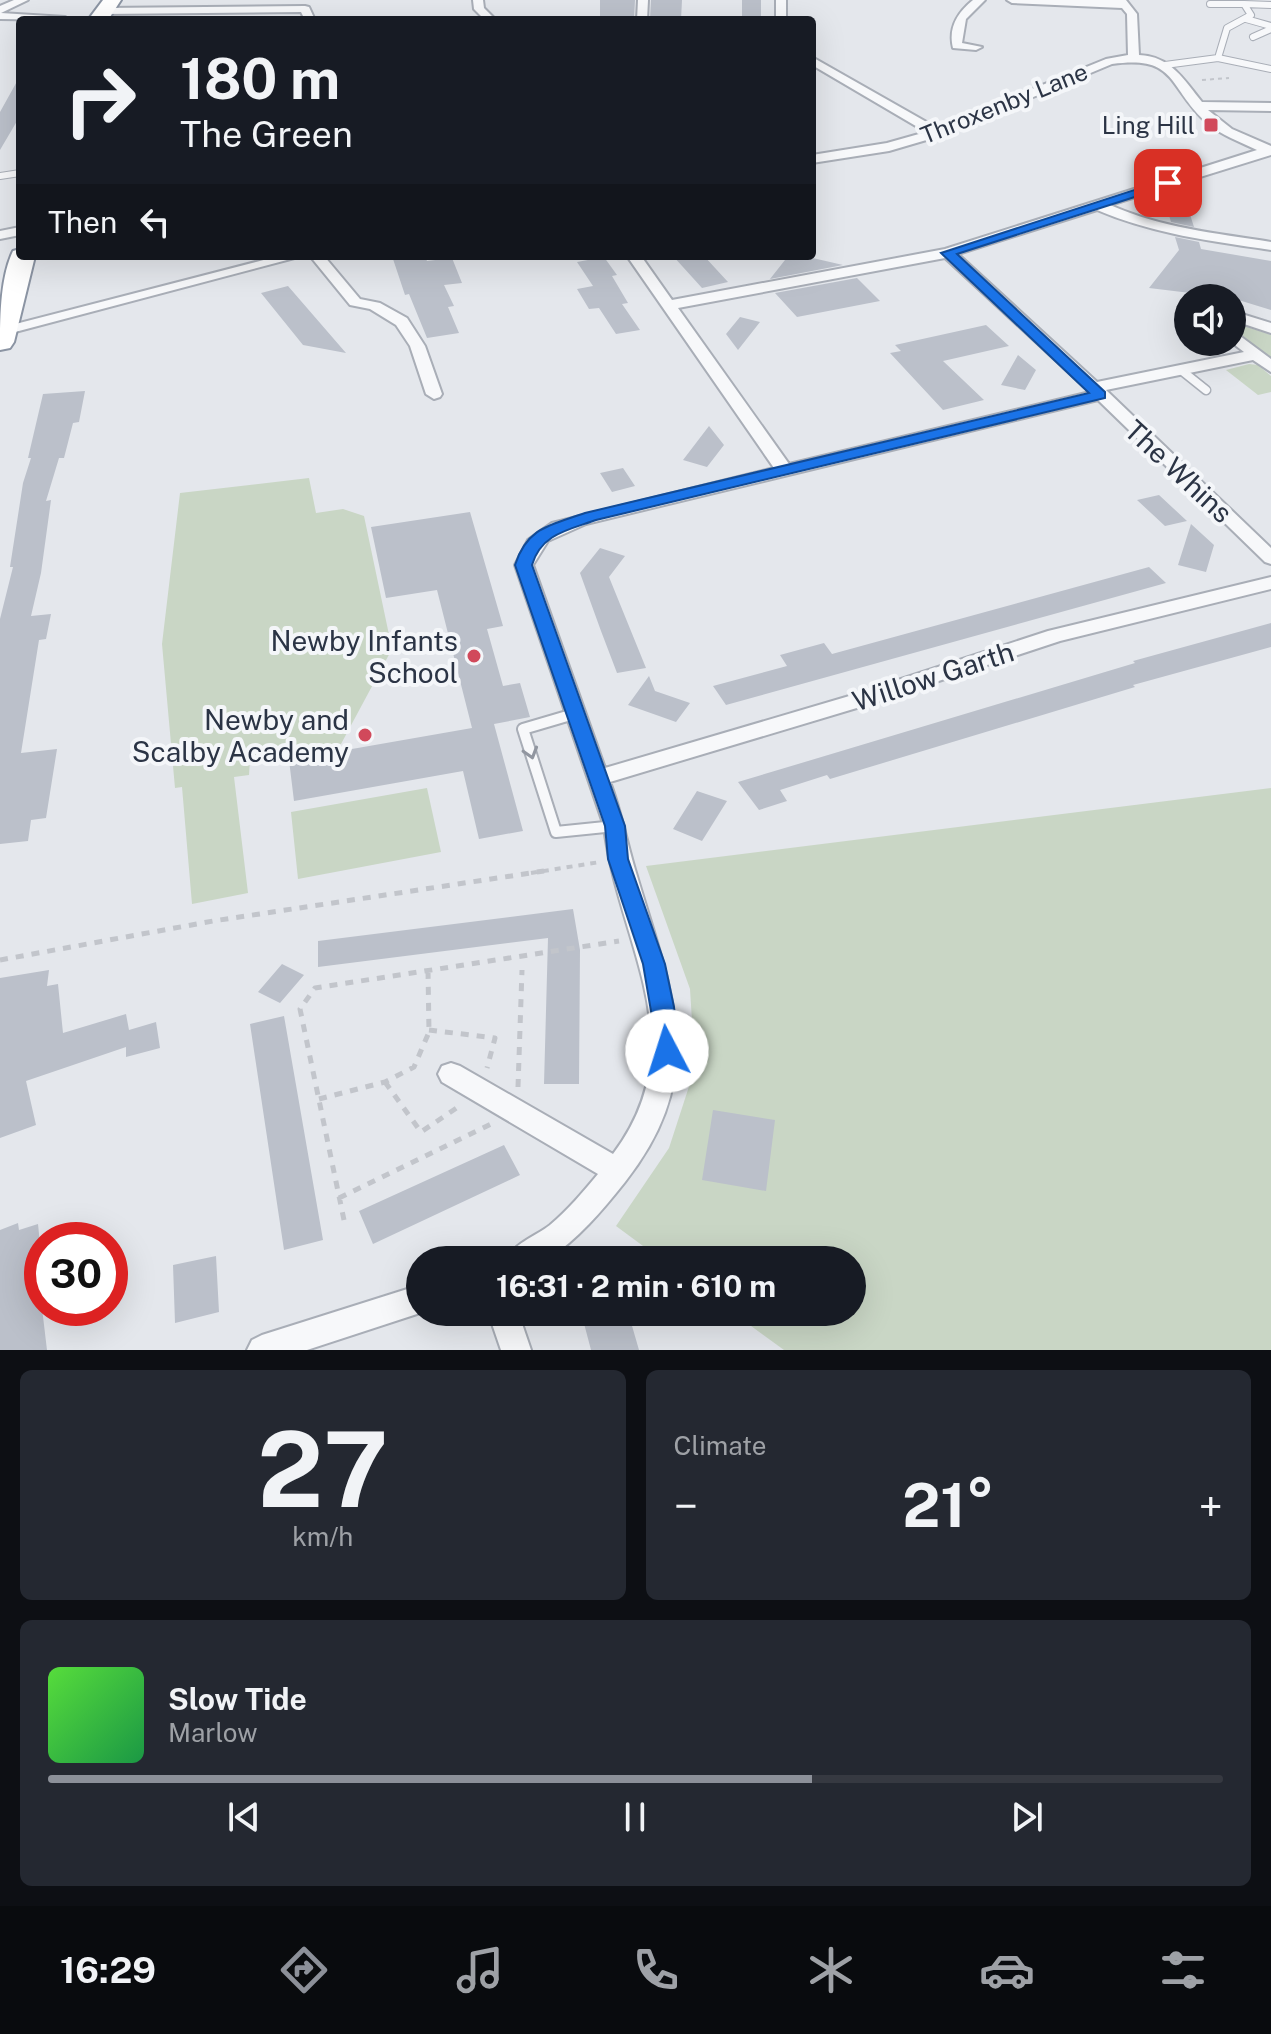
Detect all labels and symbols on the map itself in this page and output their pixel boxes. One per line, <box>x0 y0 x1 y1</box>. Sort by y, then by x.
street label: Throxenby Lane <box>916 57 1092 149</box>
place label: Ling Hill <box>1102 111 1195 139</box>
marker: Ling Hill <box>1202 116 1220 134</box>
pin <box>1134 149 1202 217</box>
street label: The Whins <box>1118 413 1240 529</box>
place label: Newby Infants School <box>271 624 458 689</box>
street label: Willow Garth <box>848 634 1018 718</box>
marker: Newby Infants School <box>465 647 483 665</box>
place label: Newby and Scalby Academy <box>132 703 349 768</box>
marker: Newby and Scalby Academy <box>356 726 374 744</box>
one-way arrow <box>522 746 538 759</box>
position arrow <box>625 1009 709 1093</box>
speed limit sign: 30 <box>24 1222 128 1326</box>

